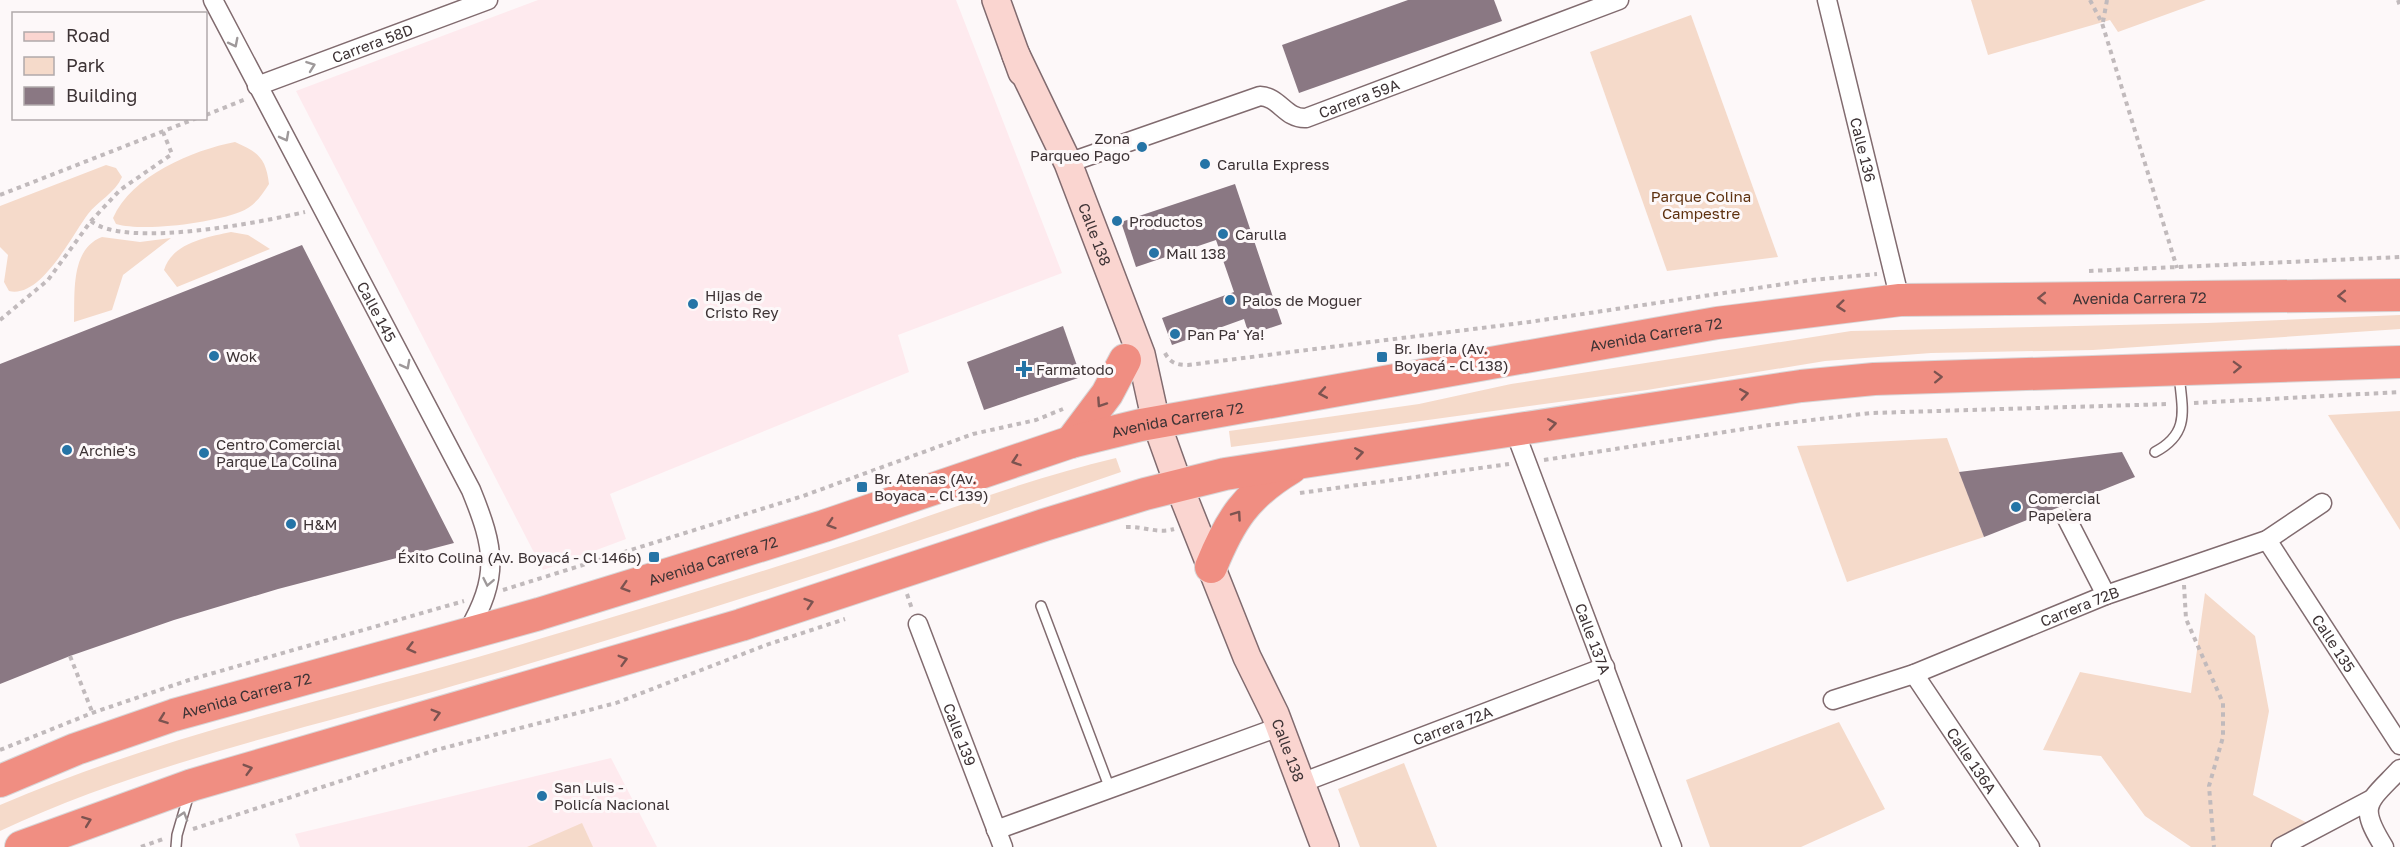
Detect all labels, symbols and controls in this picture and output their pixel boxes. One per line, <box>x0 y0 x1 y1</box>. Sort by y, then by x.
legend <box>12 12 207 120</box>
street label: Carrera 58D <box>329 20 415 66</box>
text: Road <box>66 24 110 46</box>
one-way arrow <box>227 37 239 48</box>
text: Park <box>66 54 105 76</box>
one-way arrow <box>306 60 316 73</box>
street label: Carrera 59A <box>1316 75 1402 121</box>
text: Building <box>66 84 137 106</box>
street label: Calle 136 <box>1847 116 1880 184</box>
place label: Zona Parqueo Pago <box>1030 129 1130 164</box>
one-way arrow <box>278 131 289 142</box>
marker: Zona Parqueo Pago <box>1135 140 1149 154</box>
place label: Carulla Express <box>1217 155 1329 173</box>
marker: Carulla Express <box>1198 157 1212 171</box>
park label: Parque Colina Campestre <box>1651 187 1751 222</box>
street label: Calle 138 <box>1075 200 1115 268</box>
place label: Productos <box>1129 212 1203 230</box>
marker: Productos <box>1110 214 1124 228</box>
place label: Carulla <box>1235 225 1287 243</box>
marker: Carulla <box>1216 227 1230 241</box>
place label: Mall 138 <box>1166 244 1226 262</box>
marker: Mall 138 <box>1147 246 1161 260</box>
street label: Calle 145 <box>354 278 400 345</box>
place label: Hijas de Cristo Rey <box>705 286 779 321</box>
street label: Avenida Carrera 72 <box>2072 288 2207 307</box>
one-way arrow <box>2337 289 2346 302</box>
place label: Palos de Moguer <box>1242 291 1362 309</box>
one-way arrow <box>2037 292 2046 305</box>
marker: Palos de Moguer <box>1223 293 1237 307</box>
marker: Hijas de Cristo Rey <box>686 297 700 311</box>
one-way arrow <box>1837 299 1846 312</box>
street label: Avenida Carrera 72 <box>1588 313 1723 354</box>
place label: Pan Pa' Ya! <box>1187 325 1265 343</box>
marker: Pan Pa' Ya! <box>1168 327 1182 341</box>
place label: Br. Iberia (Av. Boyacá - Cl 138) <box>1394 339 1509 374</box>
place label: Wok <box>226 347 258 365</box>
marker: Wok <box>207 349 221 363</box>
marker: Br. Iberia (Av. Boyacá - Cl 138) <box>1375 350 1389 364</box>
one-way arrow <box>398 359 410 370</box>
place label: Farmatodo <box>1036 360 1114 378</box>
one-way arrow <box>2233 361 2242 373</box>
marker: Farmatodo <box>1017 362 1031 376</box>
one-way arrow <box>1934 370 1943 383</box>
one-way arrow <box>1318 386 1328 399</box>
one-way arrow <box>1740 389 1749 401</box>
one-way arrow <box>1097 396 1108 407</box>
street label: Avenida Carrera 72 <box>1109 398 1245 441</box>
one-way arrow <box>1547 418 1556 430</box>
place label: Centro Comercial Parque La Colina <box>216 435 341 470</box>
place label: Archie's <box>79 441 136 459</box>
marker: Archie's <box>60 443 74 457</box>
marker: Centro Comercial Parque La Colina <box>197 446 211 460</box>
one-way arrow <box>1354 448 1363 460</box>
one-way arrow <box>1011 454 1022 467</box>
place label: Br. Atenas (Av. Boyaca - Cl 139) <box>874 469 989 504</box>
marker: Br. Atenas (Av. Boyaca - Cl 139) <box>855 480 869 494</box>
place label: Comercial Papelera <box>2028 489 2101 524</box>
marker: Comercial Papelera <box>2009 500 2023 514</box>
one-way arrow <box>1230 510 1241 521</box>
place label: H&M <box>303 515 337 533</box>
one-way arrow <box>826 516 837 529</box>
marker: H&M <box>284 517 298 531</box>
street label: Avenida Carrera 72 <box>646 532 780 589</box>
place label: Éxito Colina (Av. Boyacá - Cl 146b) <box>398 548 642 566</box>
marker: Éxito Colina (Av. Boyacá - Cl 146b) <box>647 550 661 564</box>
one-way arrow <box>482 577 495 587</box>
one-way arrow <box>620 580 631 592</box>
street label: Carrera 72B <box>2037 582 2121 630</box>
one-way arrow <box>803 598 814 611</box>
street label: Calle 137A <box>1572 600 1615 677</box>
street label: Calle 135 <box>2309 611 2359 676</box>
one-way arrow <box>406 641 417 653</box>
one-way arrow <box>617 655 628 667</box>
street label: Avenida Carrera 72 <box>179 668 313 722</box>
street label: Calle 139 <box>940 700 980 768</box>
street label: Carrera 72A <box>1410 702 1495 749</box>
one-way arrow <box>430 709 440 721</box>
one-way arrow <box>158 711 168 724</box>
street label: Calle 138 <box>1269 716 1309 784</box>
street label: Calle 136A <box>1943 724 2001 797</box>
one-way arrow <box>243 763 253 776</box>
place label: San Luis - Policía Nacional <box>554 778 670 813</box>
marker: San Luis - Policía Nacional <box>535 789 549 803</box>
one-way arrow <box>176 811 188 821</box>
one-way arrow <box>81 816 92 829</box>

